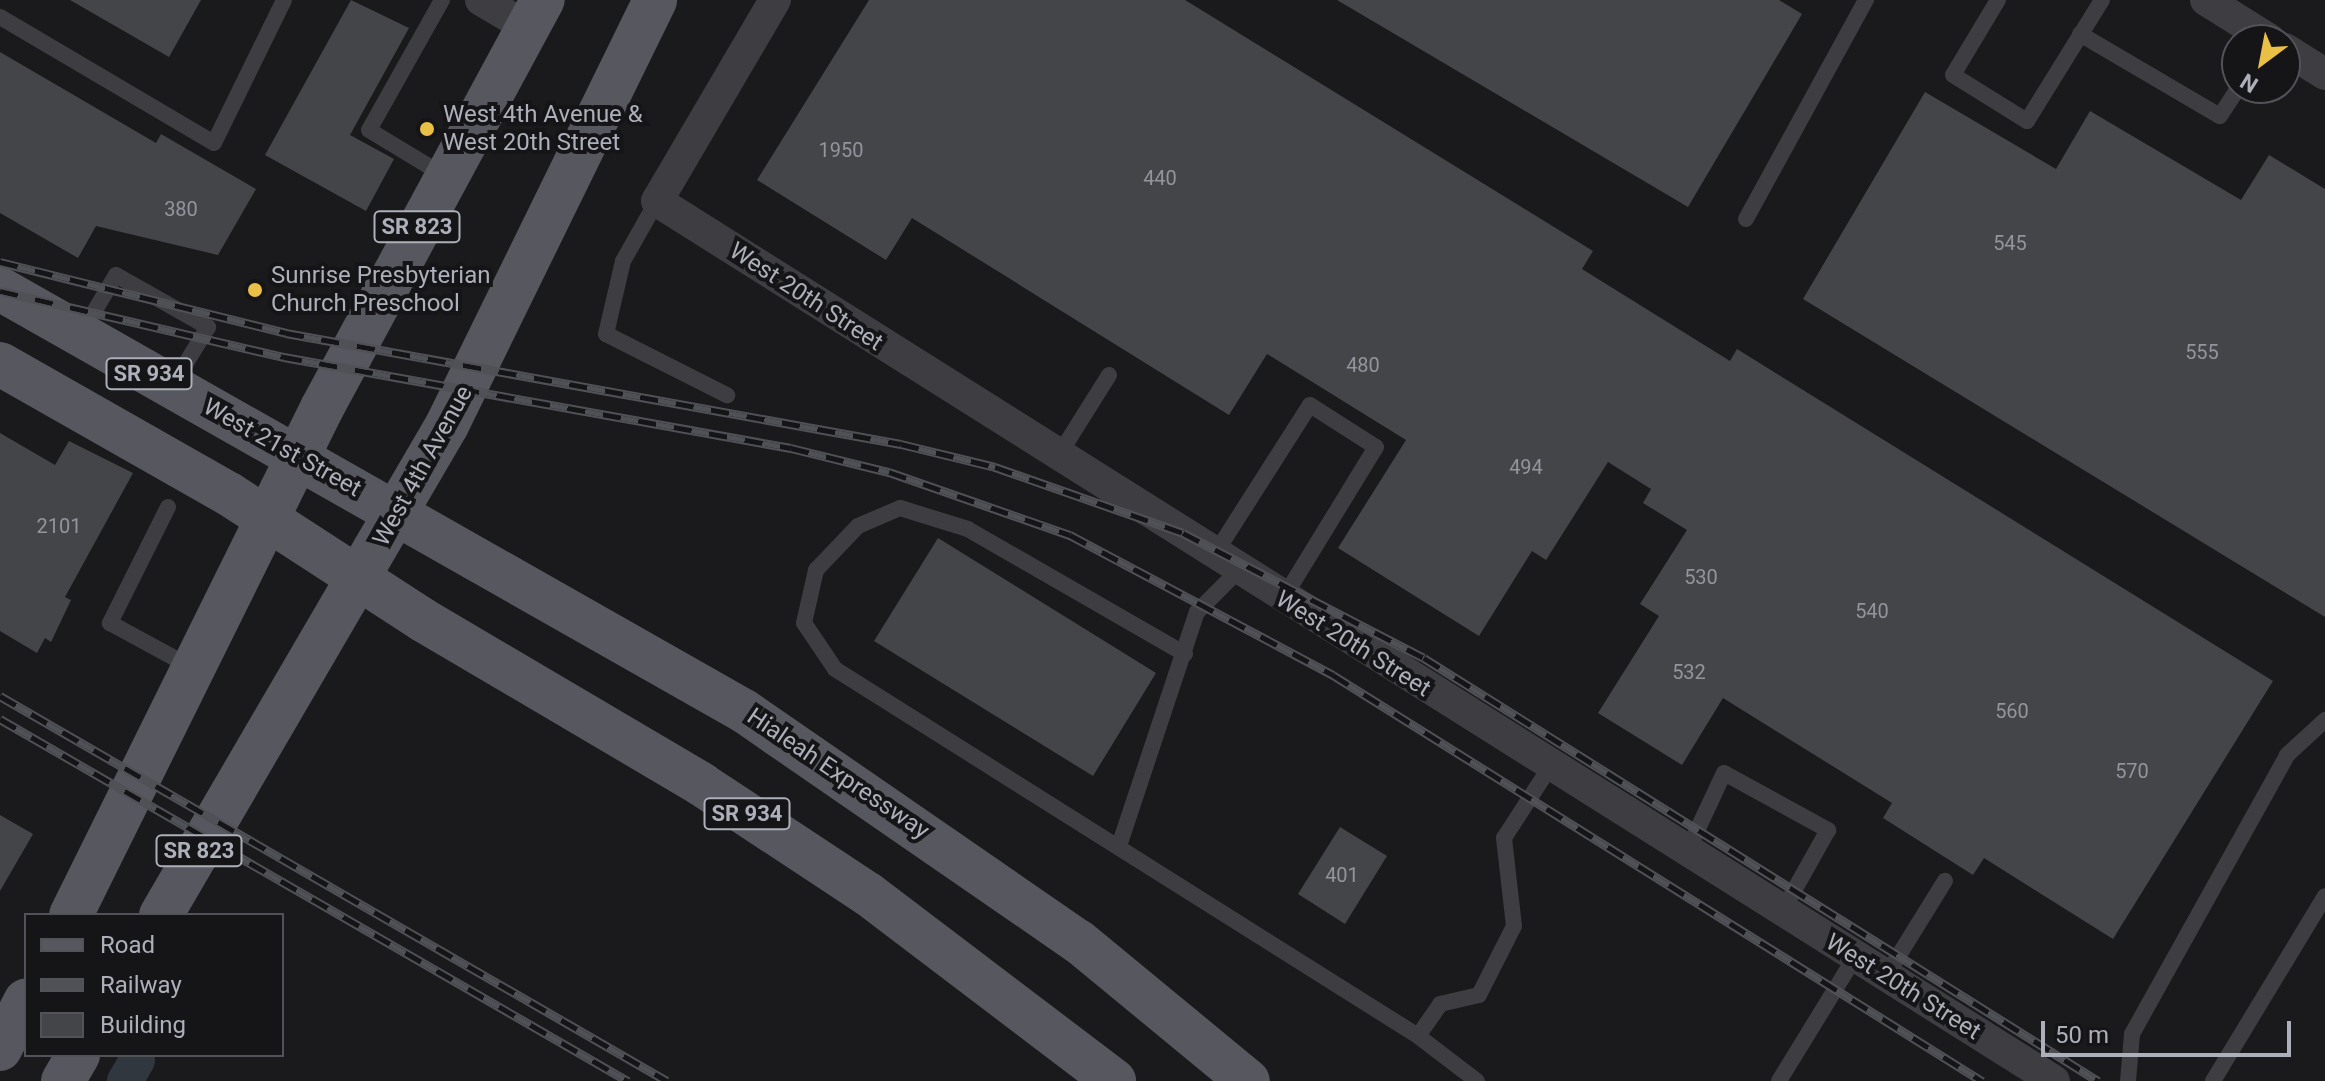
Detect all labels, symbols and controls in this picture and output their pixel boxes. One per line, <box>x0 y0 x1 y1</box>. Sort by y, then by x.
north arrow <box>2221 24 2301 104</box>
text: N <box>2236 68 2262 98</box>
place label: West 4th Avenue & West 20th Street <box>443 101 643 157</box>
marker: West 4th Avenue & West 20th Street <box>418 120 436 138</box>
house number: 1950 <box>819 138 863 162</box>
house number: 440 <box>1143 166 1177 190</box>
house number: 380 <box>164 197 198 221</box>
road number: SR 823 <box>373 209 461 245</box>
house number: 545 <box>1993 231 2027 255</box>
street label: West 20th Street <box>724 237 888 357</box>
place label: Sunrise Presbyterian Church Preschool <box>271 262 490 318</box>
marker: Sunrise Presbyterian Church Preschool <box>246 281 264 299</box>
house number: 555 <box>2185 340 2219 364</box>
house number: 480 <box>1346 353 1380 377</box>
road number: SR 934 <box>105 356 193 392</box>
street label: West 4th Avenue <box>367 381 479 551</box>
street label: West 21st Street <box>198 393 366 503</box>
house number: 494 <box>1509 455 1543 479</box>
house number: 2101 <box>37 514 81 538</box>
house number: 530 <box>1684 565 1718 589</box>
street label: West 20th Street <box>1270 585 1436 703</box>
house number: 540 <box>1855 599 1889 623</box>
house number: 532 <box>1672 660 1706 684</box>
house number: 560 <box>1995 699 2029 723</box>
street label: Hialeah Expressway <box>741 702 935 846</box>
house number: 570 <box>2115 759 2149 783</box>
road number: SR 934 <box>703 796 791 832</box>
road number: SR 823 <box>155 833 243 869</box>
house number: 401 <box>1325 863 1359 887</box>
legend <box>24 913 284 1057</box>
street label: West 20th Street <box>1820 928 1986 1046</box>
text: Road <box>100 931 155 959</box>
text: Railway <box>100 971 182 999</box>
scale bar <box>2045 1005 2295 1055</box>
text: Building <box>100 1011 186 1039</box>
text: 50 m <box>2055 1021 2109 1049</box>

